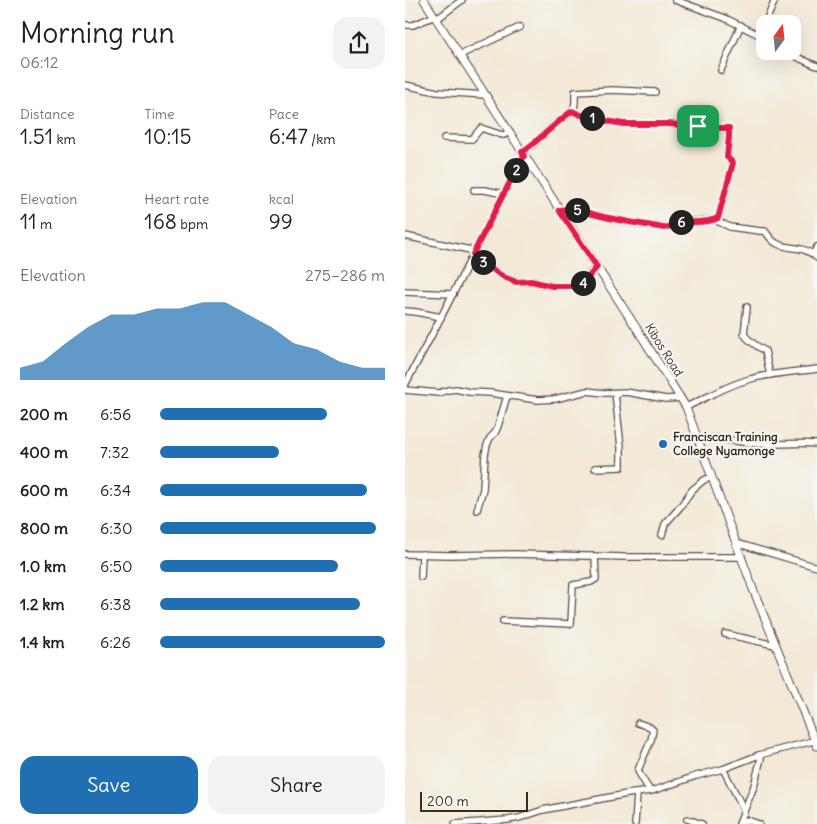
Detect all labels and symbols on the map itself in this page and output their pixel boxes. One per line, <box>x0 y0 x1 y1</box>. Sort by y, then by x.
north arrow <box>756 15 801 60</box>
pin <box>677 105 719 147</box>
pin: 1 <box>579 106 605 130</box>
pin: 2 <box>503 158 529 182</box>
pin: 5 <box>565 198 589 222</box>
pin: 6 <box>669 210 693 234</box>
pin: 3 <box>471 250 495 274</box>
pin: 4 <box>571 270 595 296</box>
street label: Kibos Road <box>642 320 687 379</box>
place label: Franciscan Training College Nyamonge <box>673 429 778 459</box>
marker: Franciscan Training College Nyamonge <box>657 438 669 450</box>
scale bar <box>420 789 527 812</box>

